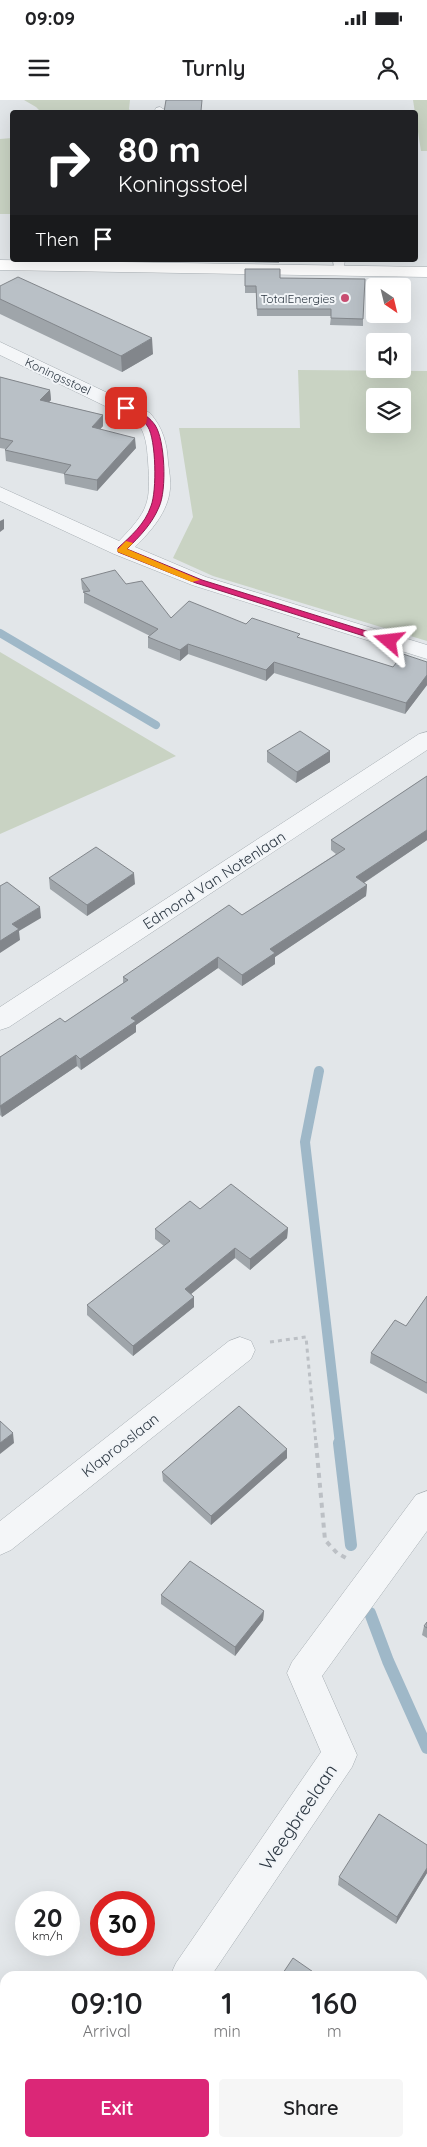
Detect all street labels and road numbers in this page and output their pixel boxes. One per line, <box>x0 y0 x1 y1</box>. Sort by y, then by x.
street label: Koningsstoel <box>23 354 93 398</box>
street label: Edmond Van Notenlaan <box>139 827 289 933</box>
street label: Klaprooslaan <box>78 1409 162 1481</box>
street label: Weegbreelaan <box>254 1760 342 1874</box>

